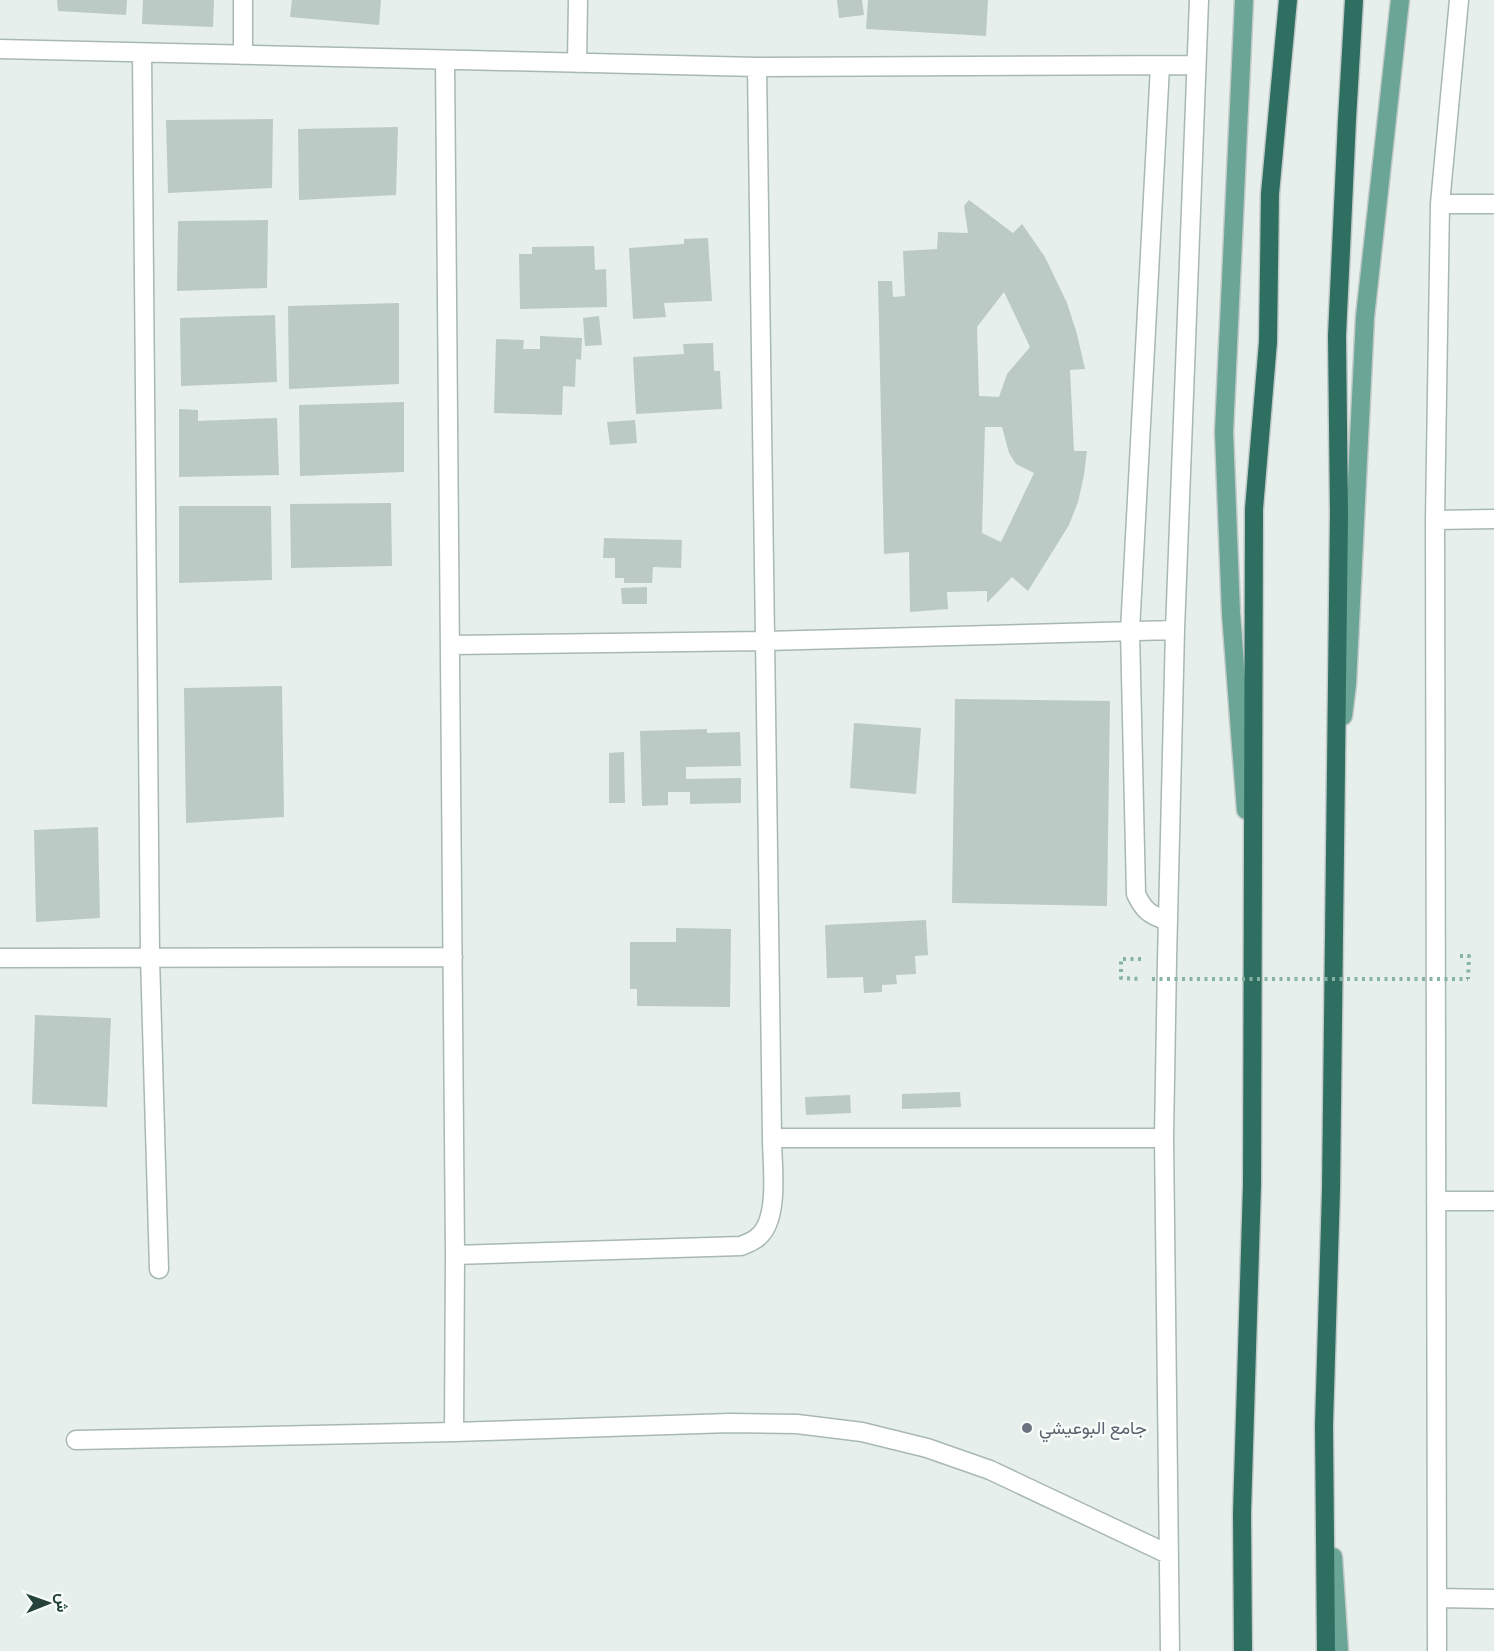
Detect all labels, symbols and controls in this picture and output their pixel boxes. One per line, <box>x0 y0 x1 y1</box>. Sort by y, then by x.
place label: جامع البوعيشي <box>1039 1418 1147 1443</box>
marker: جامع البوعيشي <box>1020 1421 1034 1435</box>
north arrow <box>18 1573 78 1633</box>
text: ش <box>51 1593 71 1613</box>

